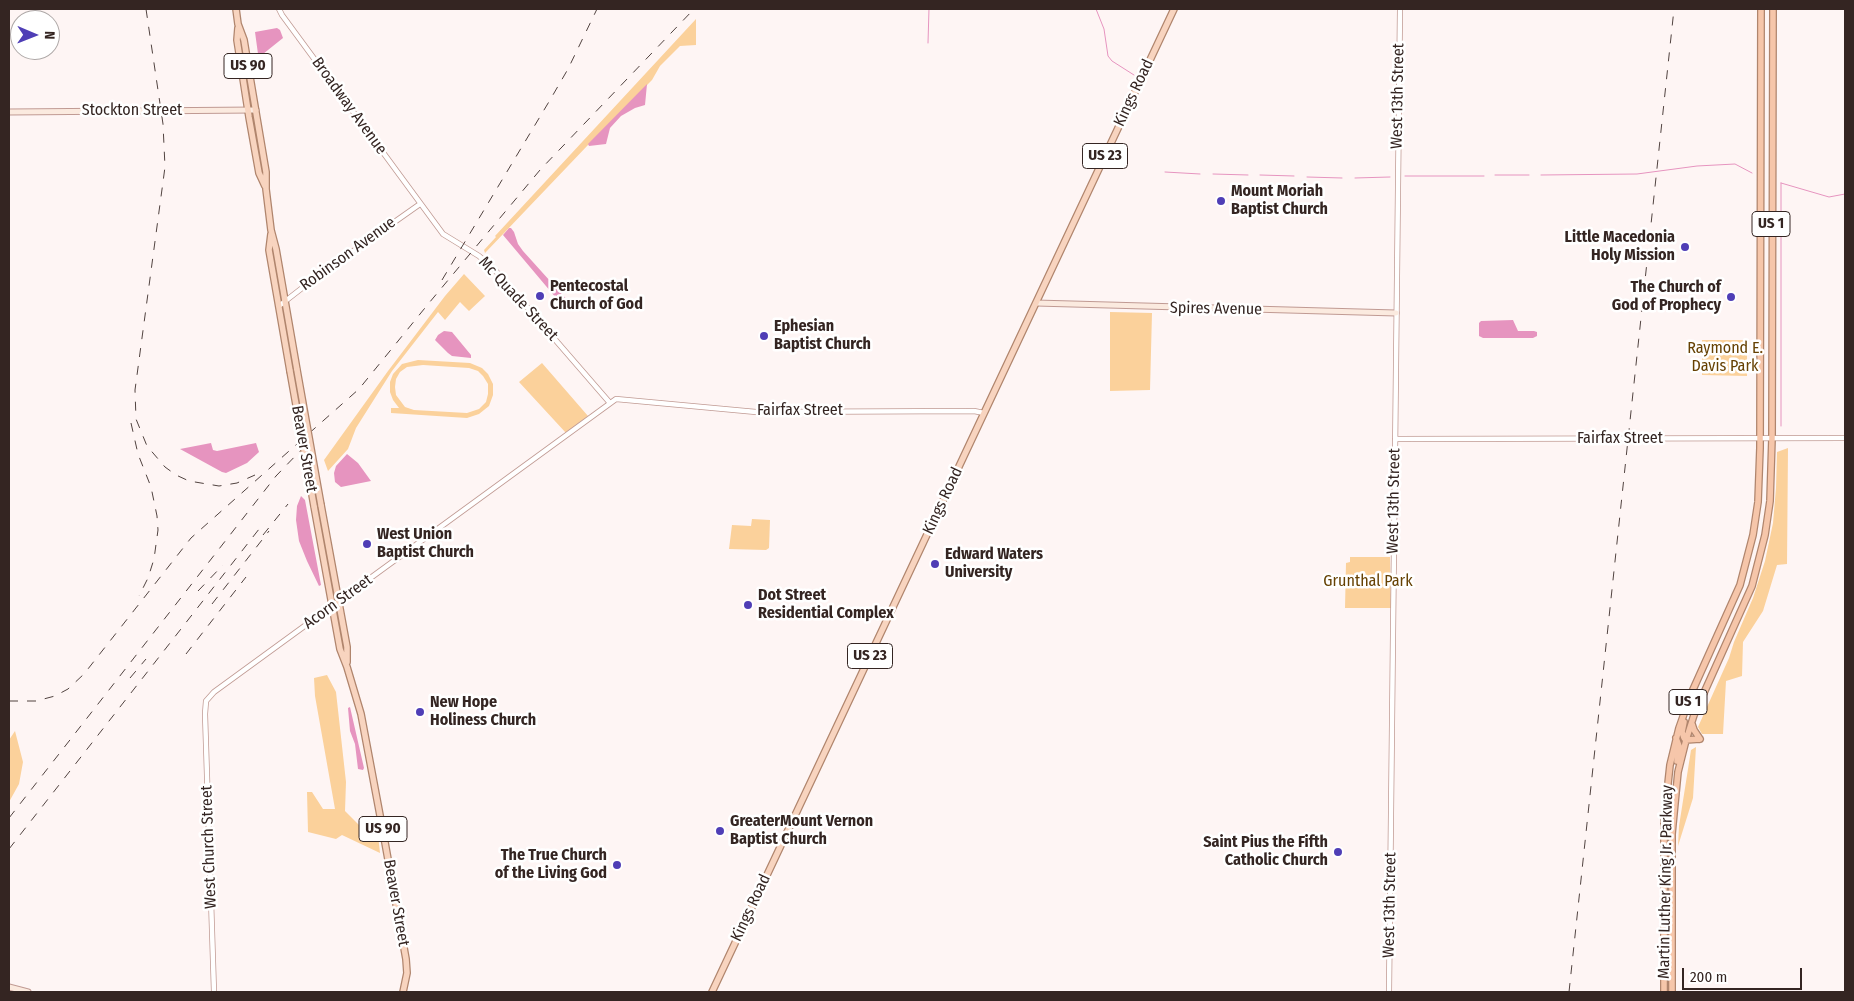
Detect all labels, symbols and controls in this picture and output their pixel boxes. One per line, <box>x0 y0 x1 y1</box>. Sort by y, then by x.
north arrow <box>10 10 60 60</box>
text: N <box>41 31 58 40</box>
street label: West 13th Street <box>1387 43 1409 149</box>
road number: US 90 <box>224 54 272 78</box>
street label: Broadway Avenue <box>307 54 391 158</box>
street label: Kings Road <box>1110 56 1158 130</box>
street label: Stockton Street <box>82 101 182 121</box>
road number: US 23 <box>1082 144 1128 168</box>
place label: Mount Moriah Baptist Church <box>1231 182 1328 220</box>
marker: Mount Moriah Baptist Church <box>1215 195 1227 207</box>
road number: US 1 <box>1752 212 1790 236</box>
street label: Robinson Avenue <box>296 213 400 295</box>
place label: Little Macedonia Holy Mission <box>1565 228 1675 266</box>
marker: Little Macedonia Holy Mission <box>1679 241 1691 253</box>
street label: Mc Quade Street <box>474 253 562 345</box>
place label: Pentecostal Church of God <box>550 277 643 315</box>
place label: The Church of God of Prophecy <box>1612 278 1721 316</box>
marker: Pentecostal Church of God <box>534 290 546 302</box>
marker: The Church of God of Prophecy <box>1725 291 1737 303</box>
street label: Spires Avenue <box>1170 299 1262 319</box>
place label: Ephesian Baptist Church <box>774 317 871 355</box>
marker: Ephesian Baptist Church <box>758 330 770 342</box>
park label: Raymond E. Davis Park <box>1687 339 1763 377</box>
street label: Fairfax Street <box>757 401 843 421</box>
street label: Beaver Street <box>287 404 321 494</box>
street label: Fairfax Street <box>1577 429 1663 449</box>
street label: West 13th Street <box>1383 448 1405 554</box>
street label: Kings Road <box>919 464 967 538</box>
place label: West Union Baptist Church <box>377 525 474 563</box>
marker: West Union Baptist Church <box>361 538 373 550</box>
place label: Edward Waters University <box>945 545 1043 583</box>
marker: Edward Waters University <box>929 558 941 570</box>
street label: Acorn Street <box>300 571 376 633</box>
park label: Grunthal Park <box>1323 572 1413 592</box>
place label: Dot Street Residential Complex <box>758 586 894 624</box>
marker: Dot Street Residential Complex <box>742 599 754 611</box>
road number: US 23 <box>848 644 892 668</box>
road number: US 1 <box>1669 690 1707 714</box>
place label: New Hope Holiness Church <box>430 693 536 731</box>
marker: New Hope Holiness Church <box>414 706 426 718</box>
street label: West Church Street <box>197 785 221 909</box>
street label: Martin Luther King Jr. Parkway <box>1655 785 1677 979</box>
place label: GreaterMount Vernon Baptist Church <box>730 812 873 850</box>
road number: US 90 <box>359 816 407 842</box>
marker: GreaterMount Vernon Baptist Church <box>714 825 726 837</box>
place label: Saint Pius the Fifth Catholic Church <box>1203 833 1328 871</box>
place label: The True Church of the Living God <box>495 846 607 884</box>
marker: Saint Pius the Fifth Catholic Church <box>1332 846 1344 858</box>
street label: West 13th Street <box>1379 852 1401 958</box>
street label: Beaver Street <box>379 858 413 948</box>
marker: The True Church of the Living God <box>611 859 623 871</box>
street label: Kings Road <box>727 871 775 945</box>
scale bar <box>1684 958 1804 990</box>
text: 200 m <box>1690 968 1727 986</box>

